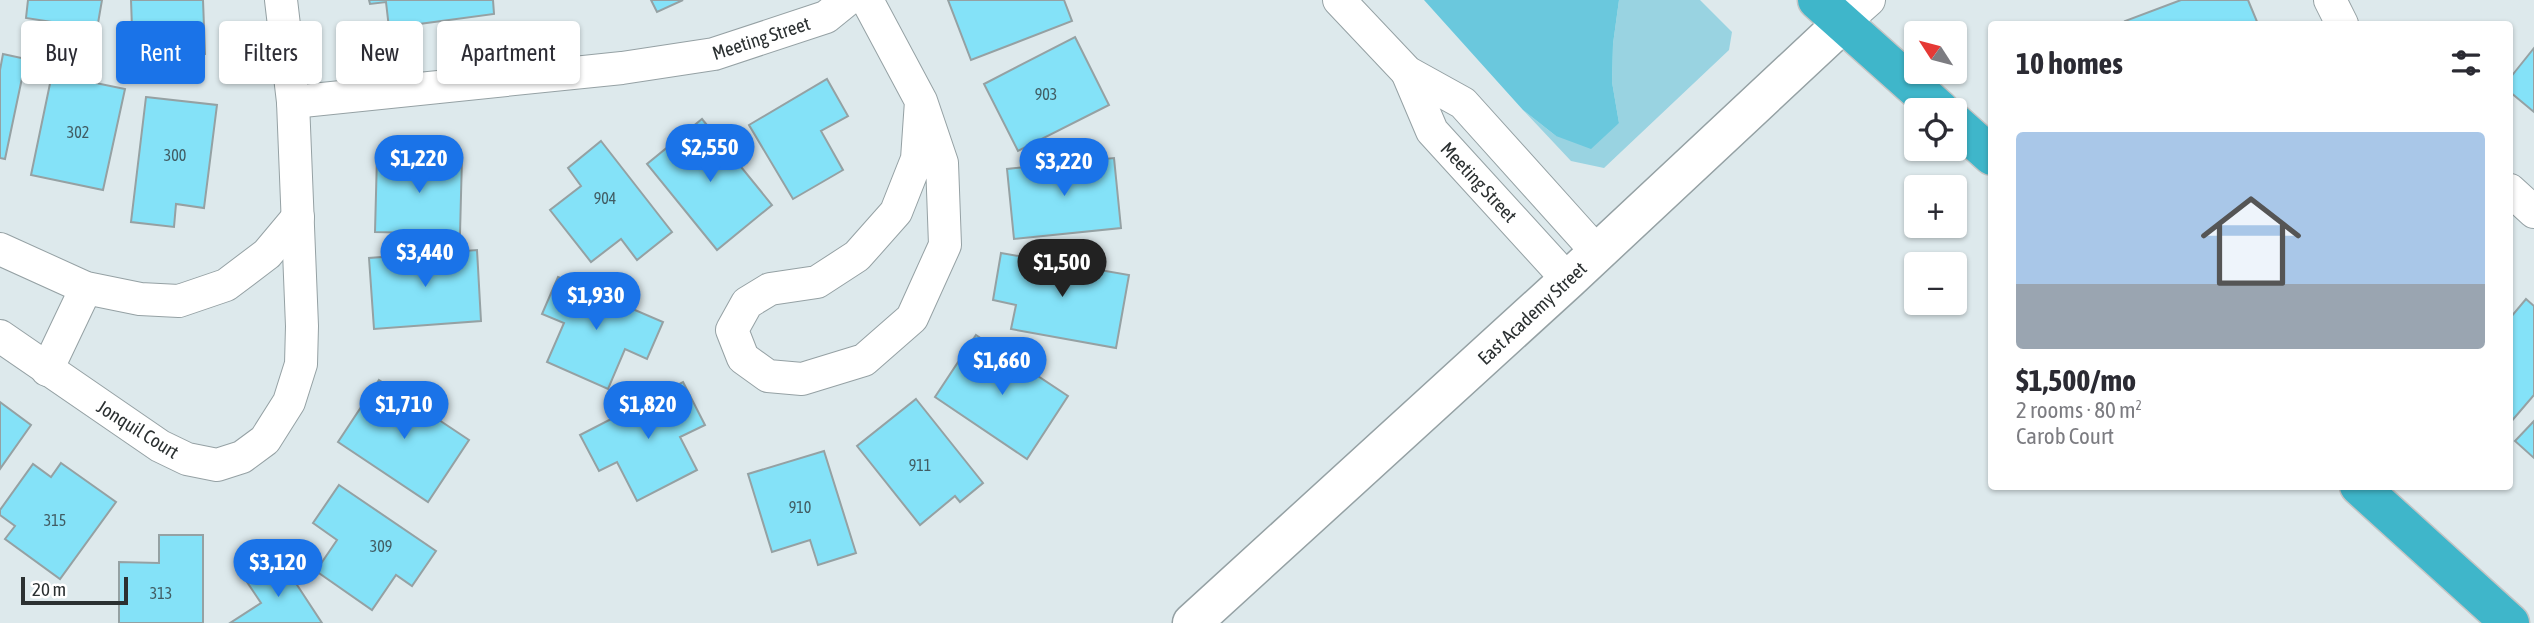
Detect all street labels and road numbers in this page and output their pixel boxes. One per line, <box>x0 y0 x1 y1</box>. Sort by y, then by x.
street label: Meeting Street <box>709 12 813 64</box>
street label: Meeting Street <box>1436 137 1522 227</box>
street label: East Academy Street <box>1473 257 1591 369</box>
street label: Jonquil Court <box>93 395 183 463</box>

